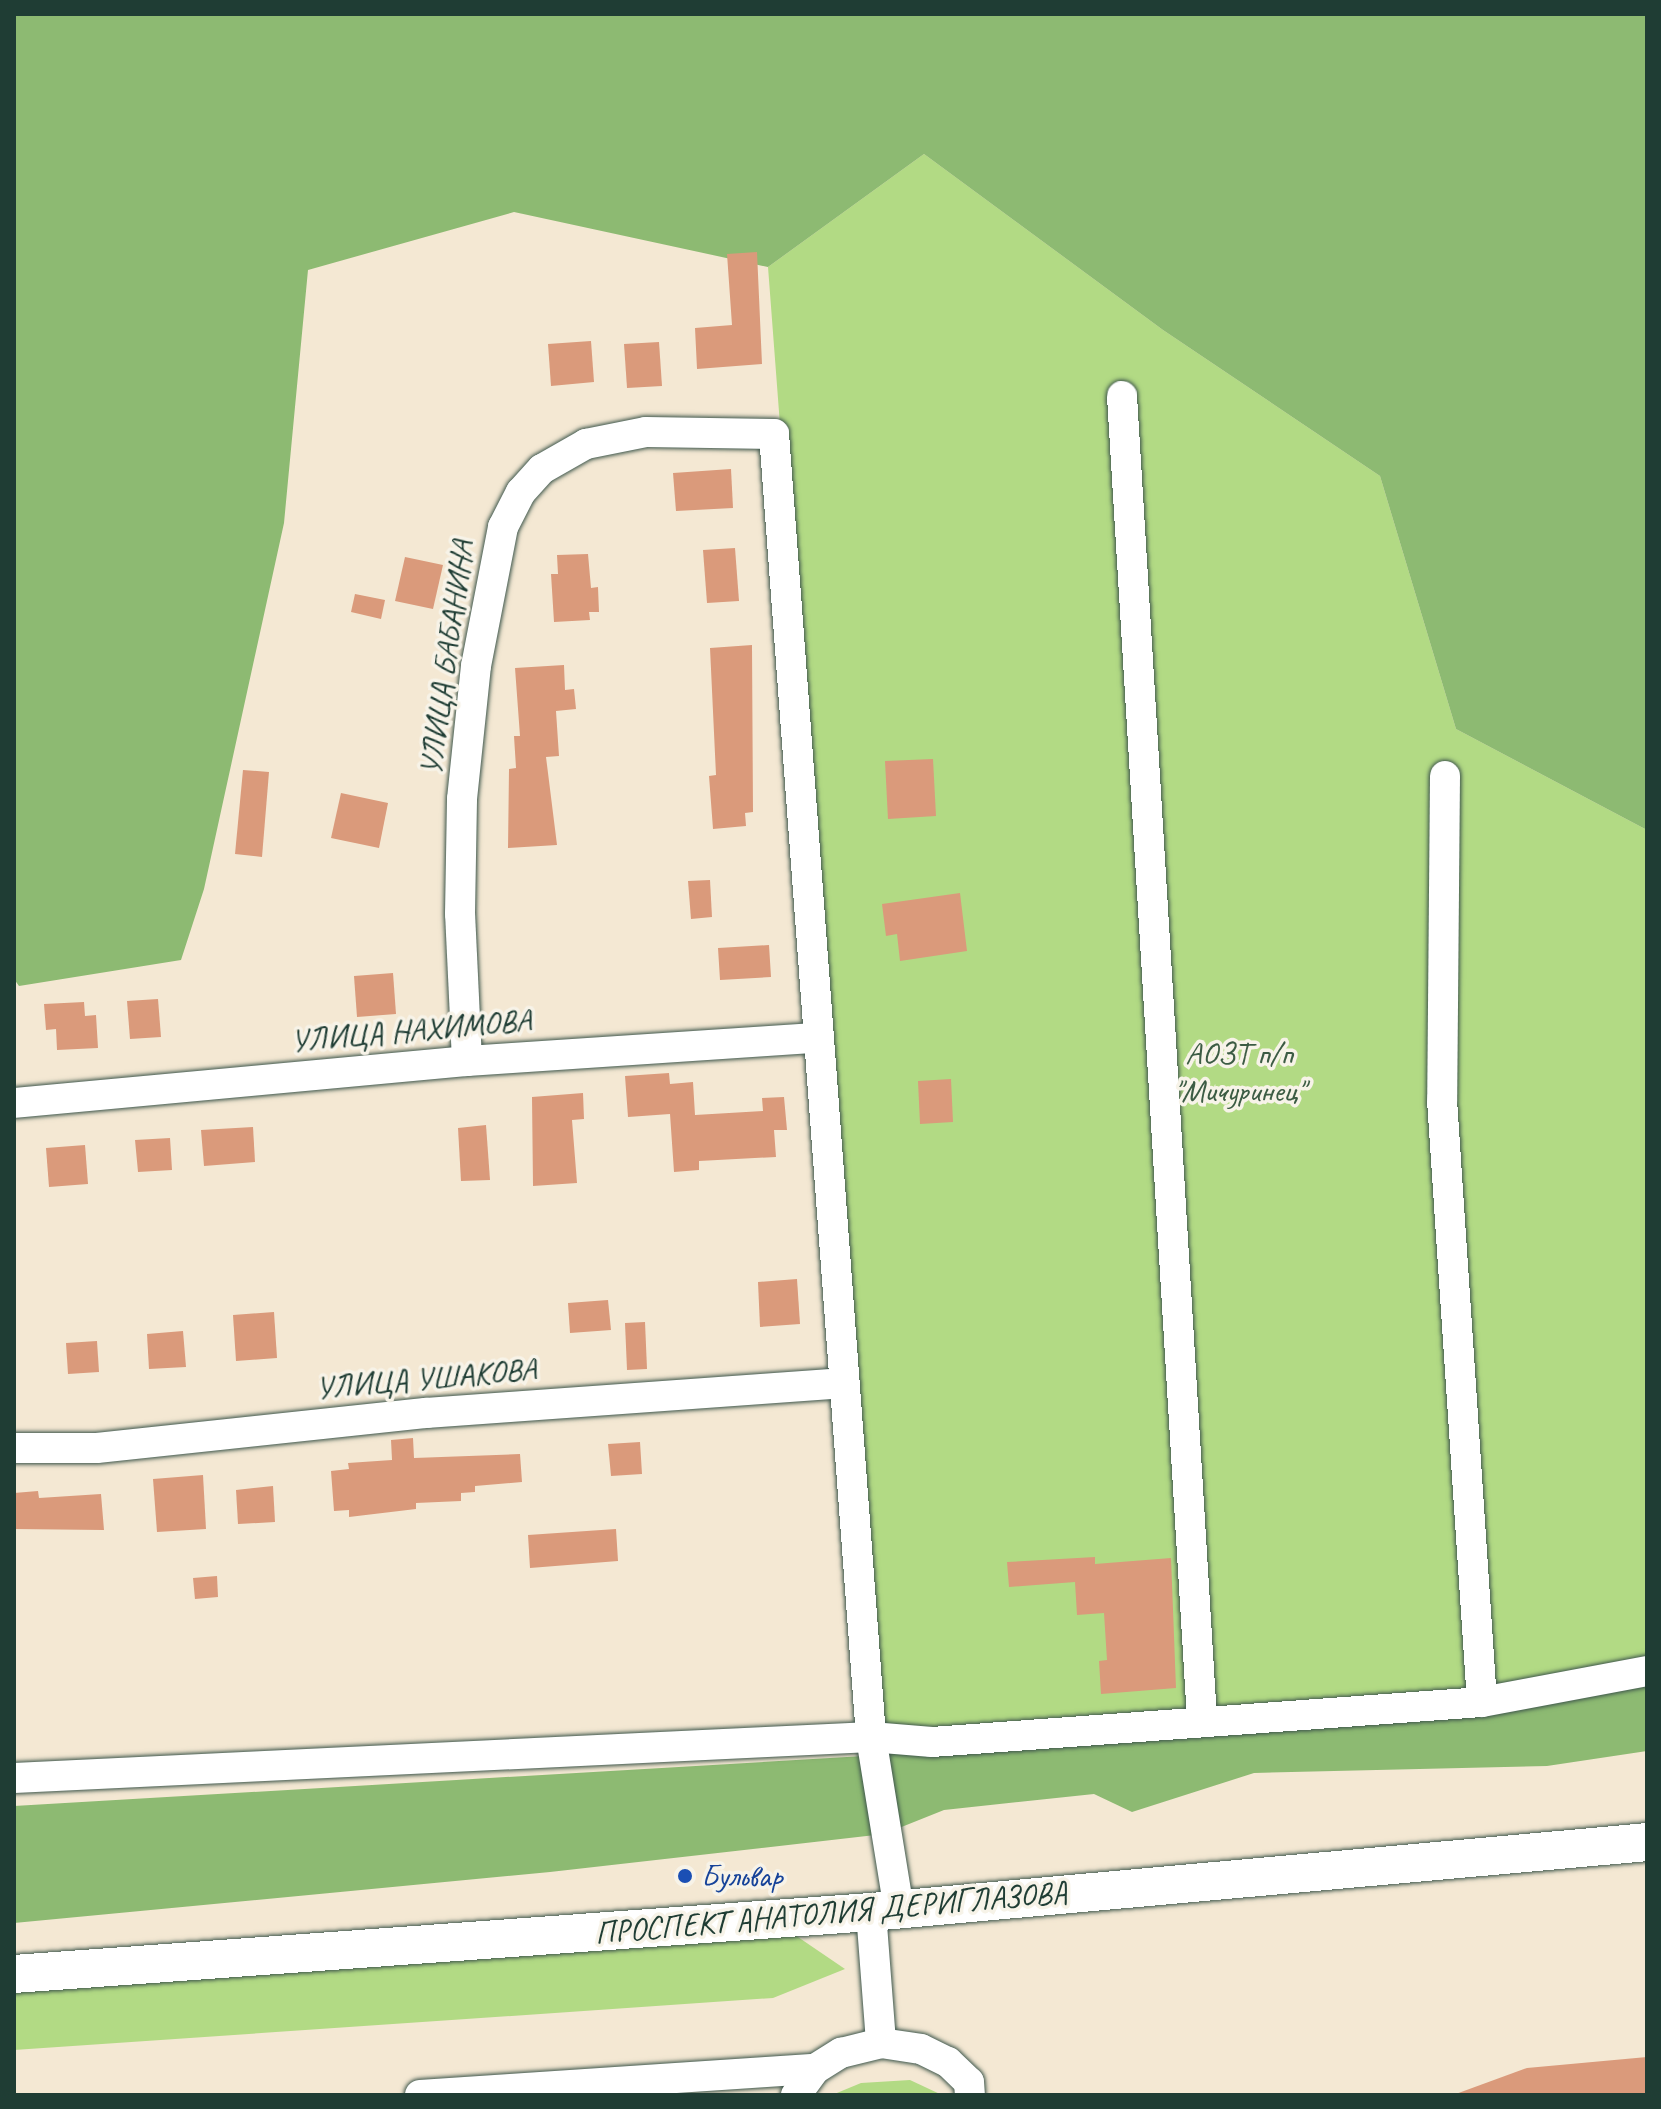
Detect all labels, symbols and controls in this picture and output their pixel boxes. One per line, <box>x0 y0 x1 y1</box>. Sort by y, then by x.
street label: УЛИЦА БАБАНИНА <box>412 538 482 778</box>
street label: УЛИЦА НАХИМОВА <box>289 1001 533 1061</box>
park label: АОЗТ п/п "Мичуринец" <box>1174 1036 1304 1111</box>
street label: УЛИЦА УШАКОВА <box>314 1350 538 1408</box>
place label: Бульвар <box>701 1857 783 1895</box>
marker: Бульвар <box>676 1867 694 1885</box>
street label: ПРОСПЕКТ АНАТОЛИЯ ДЕРИГЛАЗОВА <box>593 1873 1069 1953</box>

